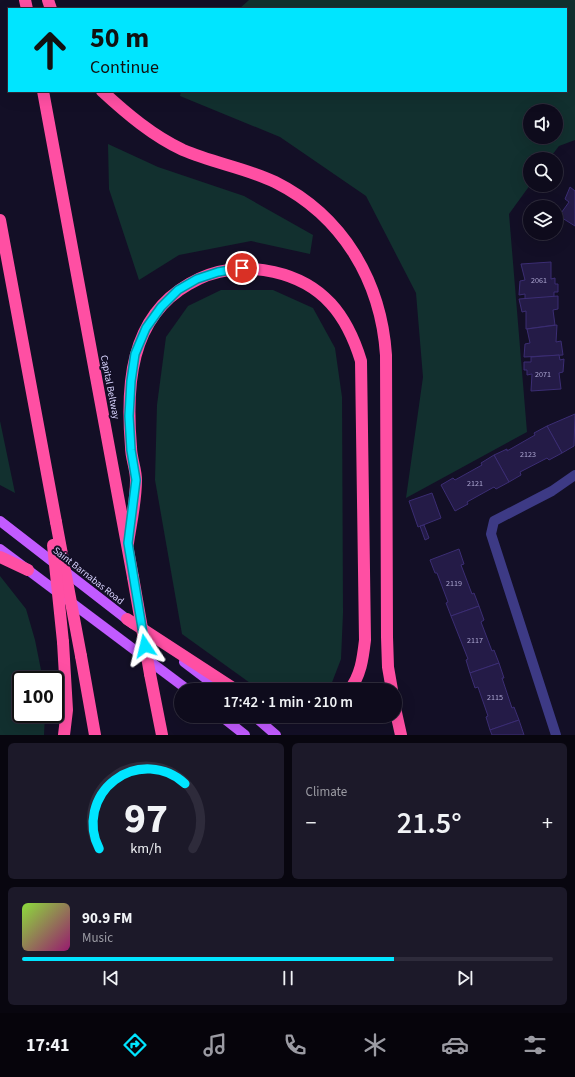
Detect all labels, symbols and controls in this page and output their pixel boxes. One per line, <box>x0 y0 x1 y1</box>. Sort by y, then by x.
text: 50 m <box>90 18 149 58</box>
icon: ahead <box>24 24 76 76</box>
text: Continue <box>90 55 159 80</box>
map controls <box>523 104 563 240</box>
button: sound <box>523 104 563 144</box>
button: search <box>523 152 563 192</box>
button: layers <box>523 200 563 240</box>
pin <box>225 251 259 285</box>
icon: arrive <box>231 257 253 279</box>
house number: 2061 <box>531 275 547 286</box>
street label: Capital Beltway <box>97 354 123 421</box>
house number: 2071 <box>535 369 551 380</box>
house number: 2123 <box>520 449 536 460</box>
house number: 2121 <box>467 478 483 489</box>
street label: Saint Barnabas Road <box>50 544 127 608</box>
house number: 2119 <box>446 578 462 589</box>
position arrow <box>124 625 166 667</box>
house number: 2117 <box>467 635 483 646</box>
speed limit sign: 100 <box>12 671 64 723</box>
text: 17:42 · 1 min · 210 m <box>223 692 353 713</box>
house number: 2115 <box>487 692 503 703</box>
text: Climate <box>306 783 347 801</box>
text: 97 <box>124 789 168 849</box>
text: 21.5° <box>397 802 462 845</box>
text: − <box>306 807 316 839</box>
text: + <box>542 807 553 839</box>
text: km/h <box>130 838 162 859</box>
text: 90.9 FM <box>82 908 133 929</box>
text: Music <box>82 929 113 947</box>
icon: previous <box>100 967 122 989</box>
icon: pause <box>277 967 299 989</box>
icon: next <box>454 967 476 989</box>
icon: directions <box>121 1031 149 1059</box>
icon: music <box>201 1031 229 1059</box>
icon: phone <box>281 1031 309 1059</box>
icon: climate <box>361 1031 389 1059</box>
icon: car <box>441 1031 469 1059</box>
icon: filters <box>521 1031 549 1059</box>
text: 17:41 <box>26 1033 69 1058</box>

